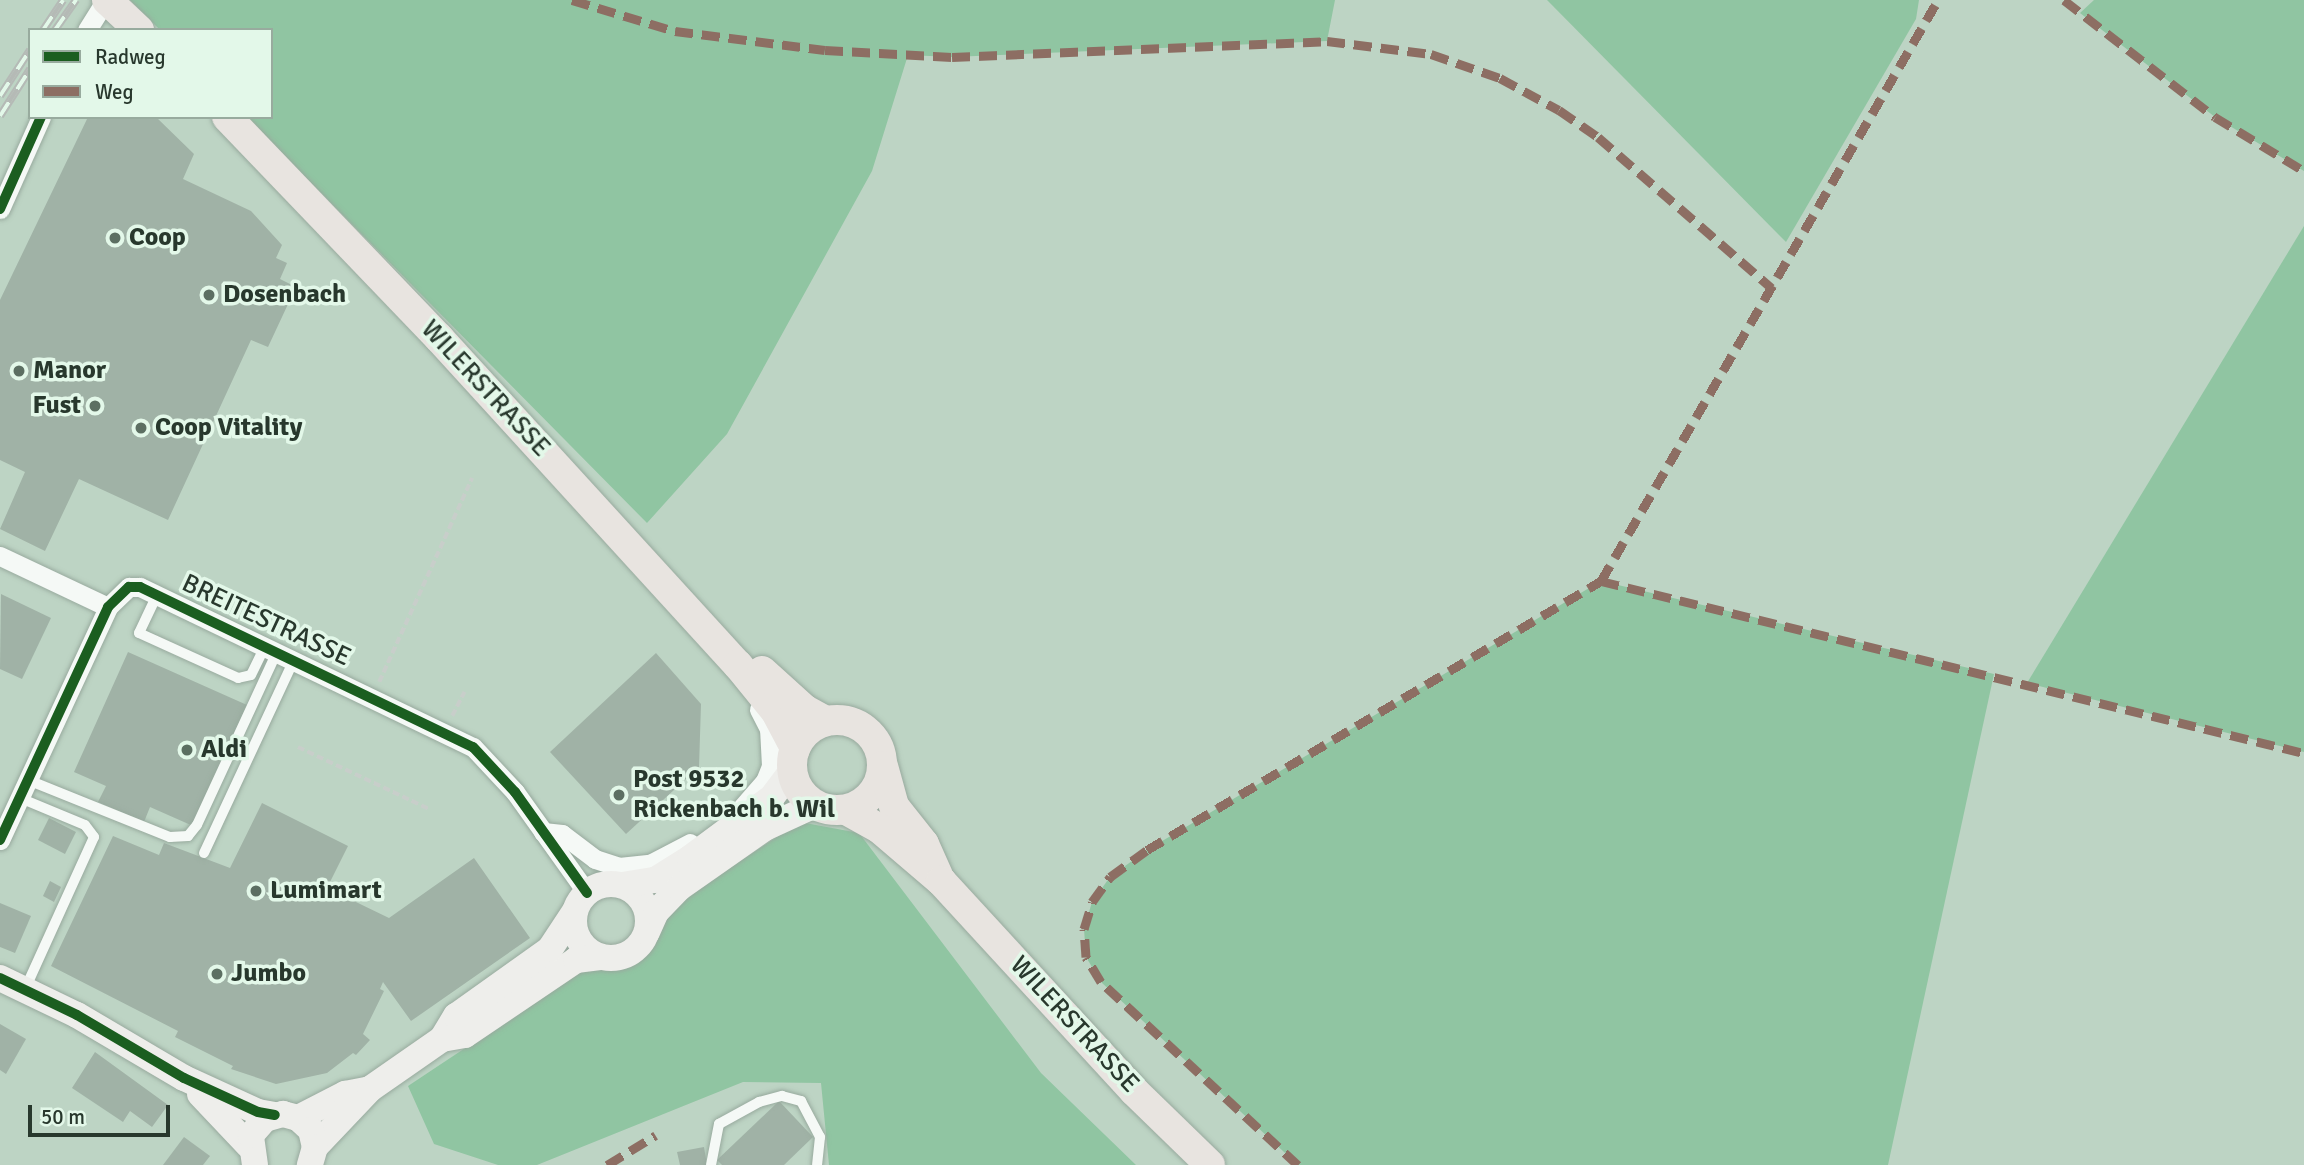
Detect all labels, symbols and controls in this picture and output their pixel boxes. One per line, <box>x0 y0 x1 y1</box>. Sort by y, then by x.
legend <box>28 28 273 119</box>
text: Radweg <box>95 44 166 70</box>
text: Weg <box>95 79 134 105</box>
place label: Coop <box>129 222 186 254</box>
marker: Coop <box>107 230 123 246</box>
place label: Dosenbach <box>223 279 346 311</box>
marker: Dosenbach <box>201 287 217 303</box>
street label: WILERSTRASSE <box>414 314 556 464</box>
place label: Manor <box>33 355 106 387</box>
marker: Manor <box>11 363 27 379</box>
place label: Fust <box>32 390 81 422</box>
marker: Fust <box>87 398 103 414</box>
place label: Coop Vitality <box>155 412 302 444</box>
marker: Coop Vitality <box>133 420 149 436</box>
street label: BREITESTRASSE <box>177 568 355 674</box>
place label: Aldi <box>201 734 247 766</box>
marker: Aldi <box>179 742 195 758</box>
place label: Post 9532 Rickenbach b. Wil <box>633 764 835 826</box>
marker: Post 9532 Rickenbach b. Wil <box>611 787 627 803</box>
place label: Lumimart <box>270 875 382 907</box>
marker: Lumimart <box>248 883 264 899</box>
street label: WILERSTRASSE <box>1003 950 1145 1100</box>
place label: Jumbo <box>231 958 306 990</box>
marker: Jumbo <box>209 966 225 982</box>
scale bar <box>32 1092 173 1136</box>
text: 50 m <box>41 1104 85 1130</box>

